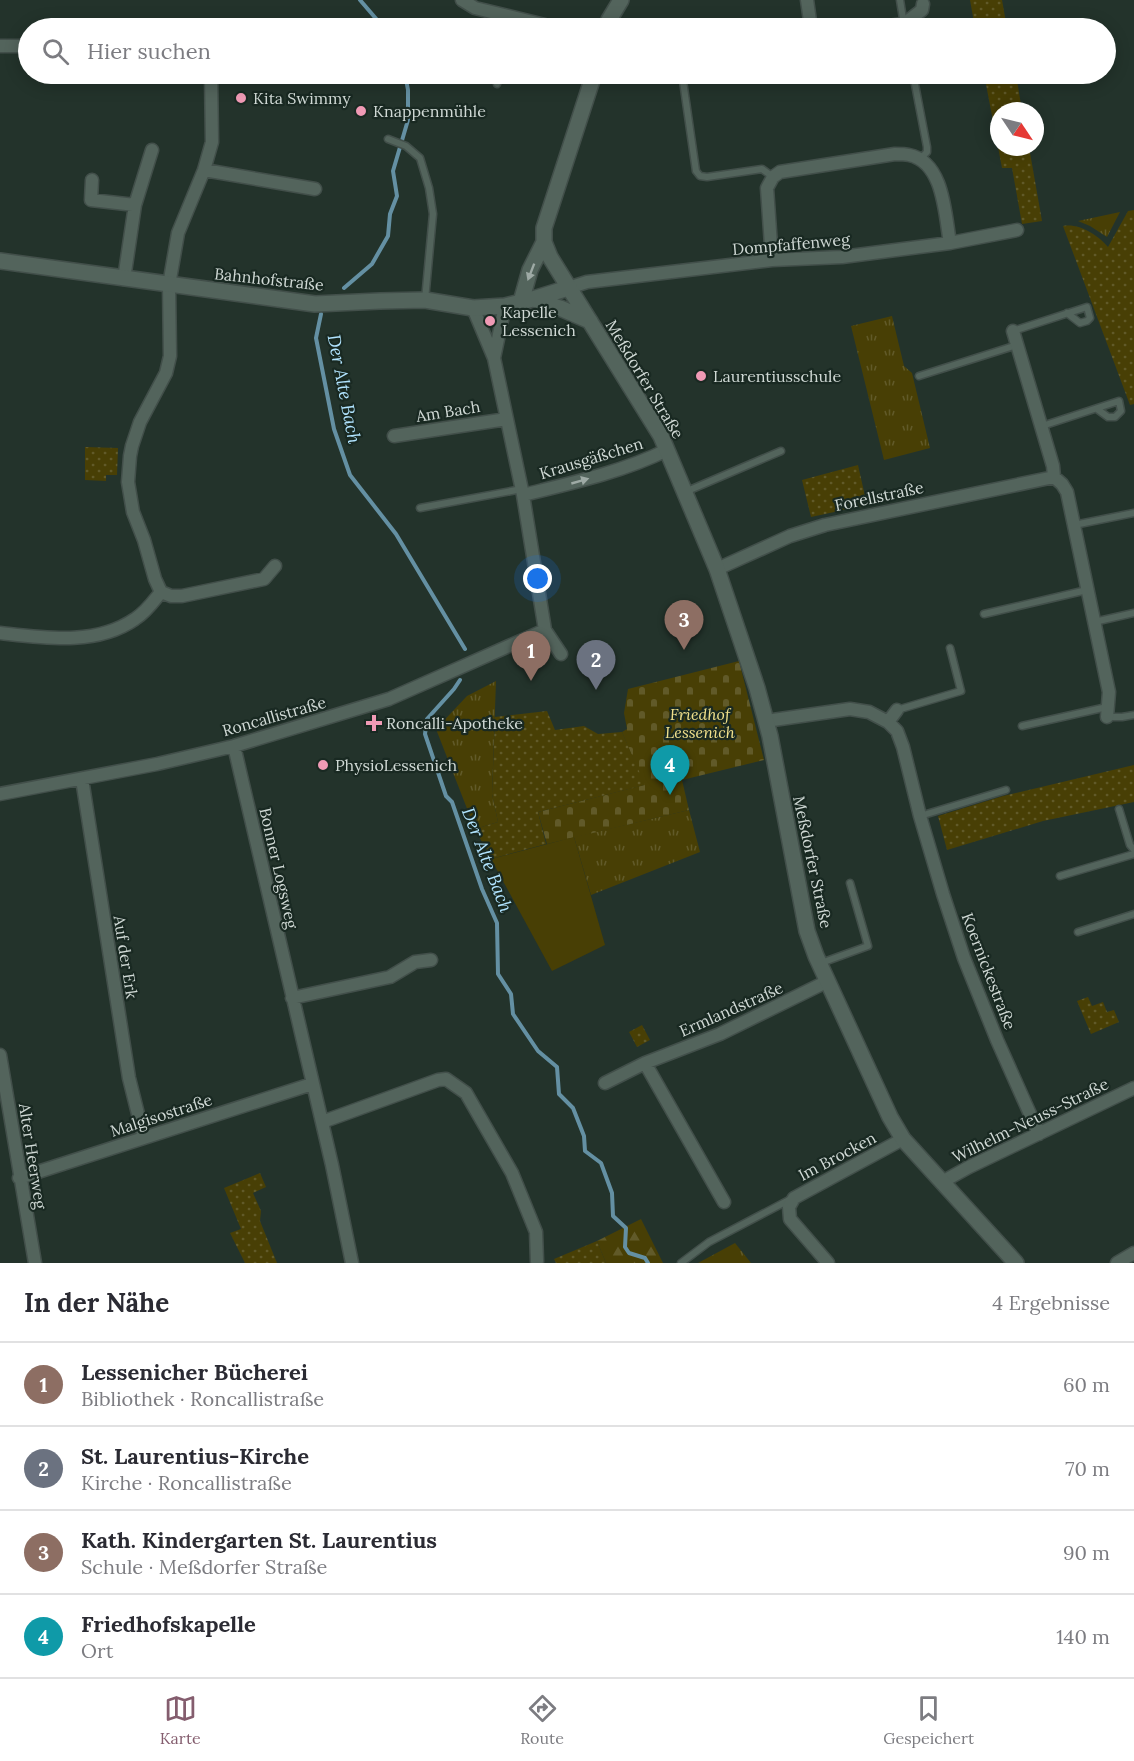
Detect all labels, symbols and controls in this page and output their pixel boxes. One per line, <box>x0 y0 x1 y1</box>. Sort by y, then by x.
search box <box>18 18 1116 84</box>
icon: search <box>39 35 72 68</box>
text: Hier suchen <box>87 37 211 65</box>
place label: Kita Swimmy <box>253 88 351 108</box>
marker: Kita Swimmy <box>234 91 248 105</box>
place label: Knappenmühle <box>373 101 486 121</box>
north arrow <box>990 102 1044 156</box>
marker: Knappenmühle <box>354 104 368 118</box>
street label: Dompfaffenweg <box>731 229 852 259</box>
street label: Bahnhofstraße <box>213 263 325 295</box>
one-way arrow <box>525 263 535 281</box>
place label: Kapelle Lessenich <box>502 302 576 340</box>
marker: Kapelle Lessenich <box>483 314 497 328</box>
street label: Meßdorfer Straße <box>602 316 688 442</box>
water label: Der Alte Bach <box>323 332 366 446</box>
place label: Laurentiusschule <box>713 366 841 386</box>
marker: Laurentiusschule <box>694 369 708 383</box>
street label: Am Bach <box>413 396 482 426</box>
street label: Krausgäßchen <box>537 433 646 483</box>
one-way arrow <box>571 475 589 485</box>
street label: Forellstraße <box>833 477 926 515</box>
your location <box>523 564 552 593</box>
pin: 3 <box>664 600 704 650</box>
pin: 1 <box>512 632 550 681</box>
pin: 2 <box>576 640 616 690</box>
street label: Roncallistraße <box>220 692 329 740</box>
park label: Friedhof Lessenich <box>665 704 735 742</box>
place label: Roncalli-Apotheke <box>386 713 523 733</box>
marker: Roncalli-Apotheke <box>367 716 381 730</box>
pin: 4 <box>650 746 690 795</box>
place label: PhysioLessenich <box>335 755 458 775</box>
marker: PhysioLessenich <box>316 758 330 772</box>
street label: Meßdorfer Straße <box>789 794 837 930</box>
water label: Der Alte Bach <box>457 804 518 916</box>
street label: Bonner Logsweg <box>255 806 303 932</box>
street label: Koernickestraße <box>957 910 1021 1033</box>
street label: Auf der Erk <box>109 913 143 1000</box>
street label: Ermlandstraße <box>676 977 786 1041</box>
street label: Wilhelm-Neuss-Straße <box>949 1073 1112 1167</box>
street label: Malgisostraße <box>107 1089 215 1141</box>
street label: Alter Heerweg <box>15 1101 51 1212</box>
street label: Im Brocken <box>795 1127 880 1185</box>
text: In der Nähe <box>24 1286 169 1319</box>
text: 4 Ergebnisse <box>992 1290 1110 1315</box>
text: Lessenicher Bücherei <box>81 1358 308 1386</box>
text: 1 <box>39 1372 48 1397</box>
text: 60 m <box>1063 1372 1110 1397</box>
text: Bibliothek · Roncallistraße <box>81 1386 324 1411</box>
text: St. Laurentius-Kirche <box>81 1442 309 1470</box>
text: 2 <box>38 1456 49 1481</box>
text: 70 m <box>1065 1456 1110 1481</box>
text: Kirche · Roncallistraße <box>81 1470 292 1495</box>
text: Kath. Kindergarten St. Laurentius <box>81 1526 437 1554</box>
text: 3 <box>38 1540 49 1565</box>
text: 90 m <box>1063 1540 1110 1565</box>
text: Schule · Meßdorfer Straße <box>81 1554 327 1579</box>
text: Friedhofskapelle <box>81 1610 256 1638</box>
text: 4 <box>38 1624 49 1649</box>
text: 140 m <box>1056 1624 1110 1649</box>
text: Ort <box>81 1638 113 1663</box>
tab: Karte <box>160 1692 201 1748</box>
tab: Route <box>520 1692 564 1748</box>
tab: Gespeichert <box>883 1692 974 1748</box>

